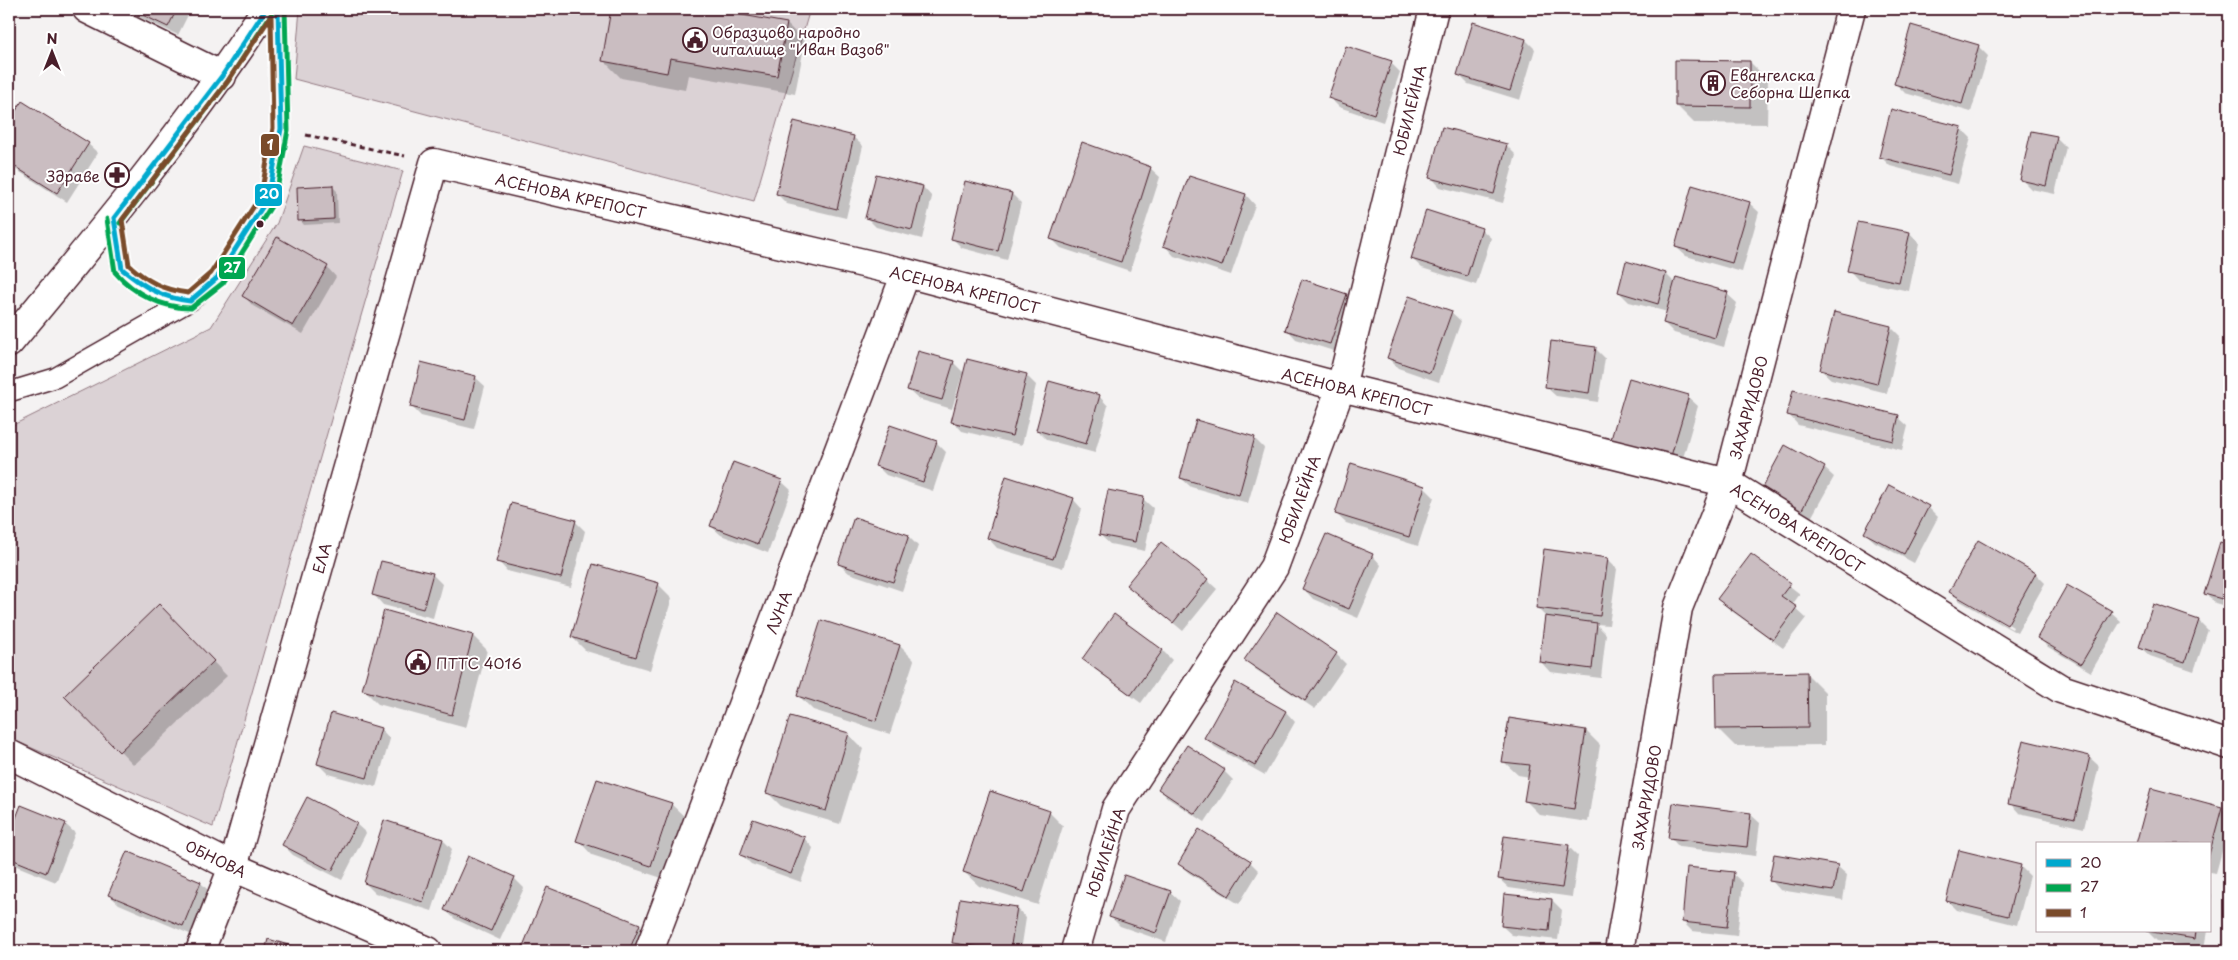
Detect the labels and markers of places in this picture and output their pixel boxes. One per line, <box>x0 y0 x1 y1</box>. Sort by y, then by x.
place label: Образцово народно читалище "Иван Вазов" <box>712 20 890 60</box>
public building icon: Образцово народно читалище "Иван Вазов" <box>682 27 708 53</box>
place label: Евангелска Себорна Шепка <box>1730 63 1851 103</box>
building icon: Евангелска Себорна Шепка <box>1700 70 1726 96</box>
pharmacy icon: Здраве <box>104 162 130 188</box>
place label: Здраве <box>46 164 100 187</box>
unlabelled marker <box>255 219 265 229</box>
public building icon: ПТТС 4016 <box>405 649 431 675</box>
place label: ПТТС 4016 <box>436 651 522 674</box>

